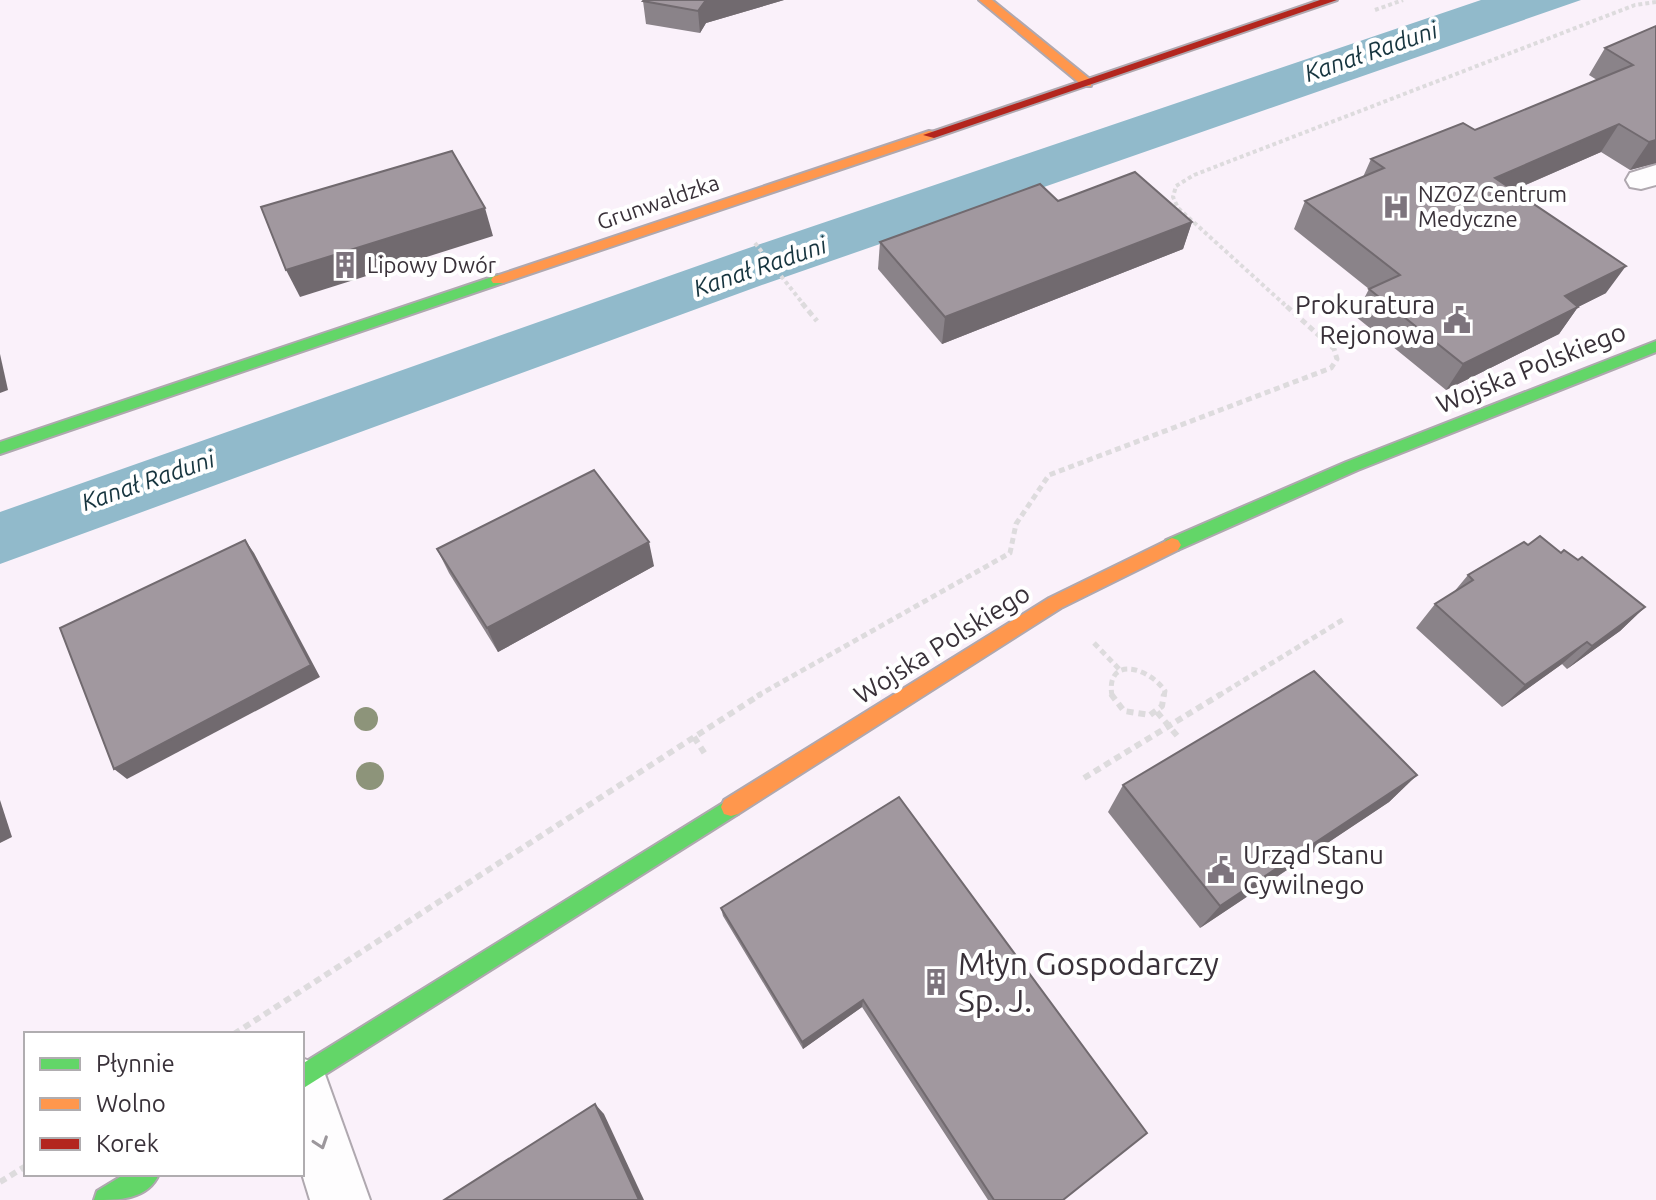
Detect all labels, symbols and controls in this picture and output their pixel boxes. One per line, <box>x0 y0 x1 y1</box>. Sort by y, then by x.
water label: Kanał Raduni <box>1301 16 1442 87</box>
street label: Grunwaldzka <box>593 169 722 234</box>
place label: NZOZ Centrum Medyczne <box>1418 181 1567 231</box>
hospital icon: NZOZ Centrum Medyczne <box>1381 192 1411 222</box>
water label: Kanał Raduni <box>690 231 831 302</box>
building icon: Lipowy Dwór <box>330 250 360 280</box>
place label: Lipowy Dwór <box>367 252 497 277</box>
place label: Prokuratura Rejonowa <box>1295 290 1435 349</box>
public building icon: Prokuratura Rejonowa <box>1442 305 1472 335</box>
street label: Wojska Polskiego <box>1432 316 1630 419</box>
water label: Kanał Raduni <box>78 445 219 516</box>
street label: Wojska Polskiego <box>849 578 1035 709</box>
place label: Urząd Stanu Cywilnego <box>1243 840 1384 899</box>
public building icon: Urząd Stanu Cywilnego <box>1206 855 1236 885</box>
place label: Młyn Gospodarczy Sp. J. <box>958 945 1219 1018</box>
building icon: Młyn Gospodarczy Sp. J. <box>921 967 951 997</box>
legend <box>24 1032 304 1176</box>
text: Płynnie <box>96 1050 175 1077</box>
text: Wolno <box>96 1090 166 1117</box>
text: Korek <box>96 1130 159 1157</box>
one-way arrow <box>312 1135 328 1149</box>

